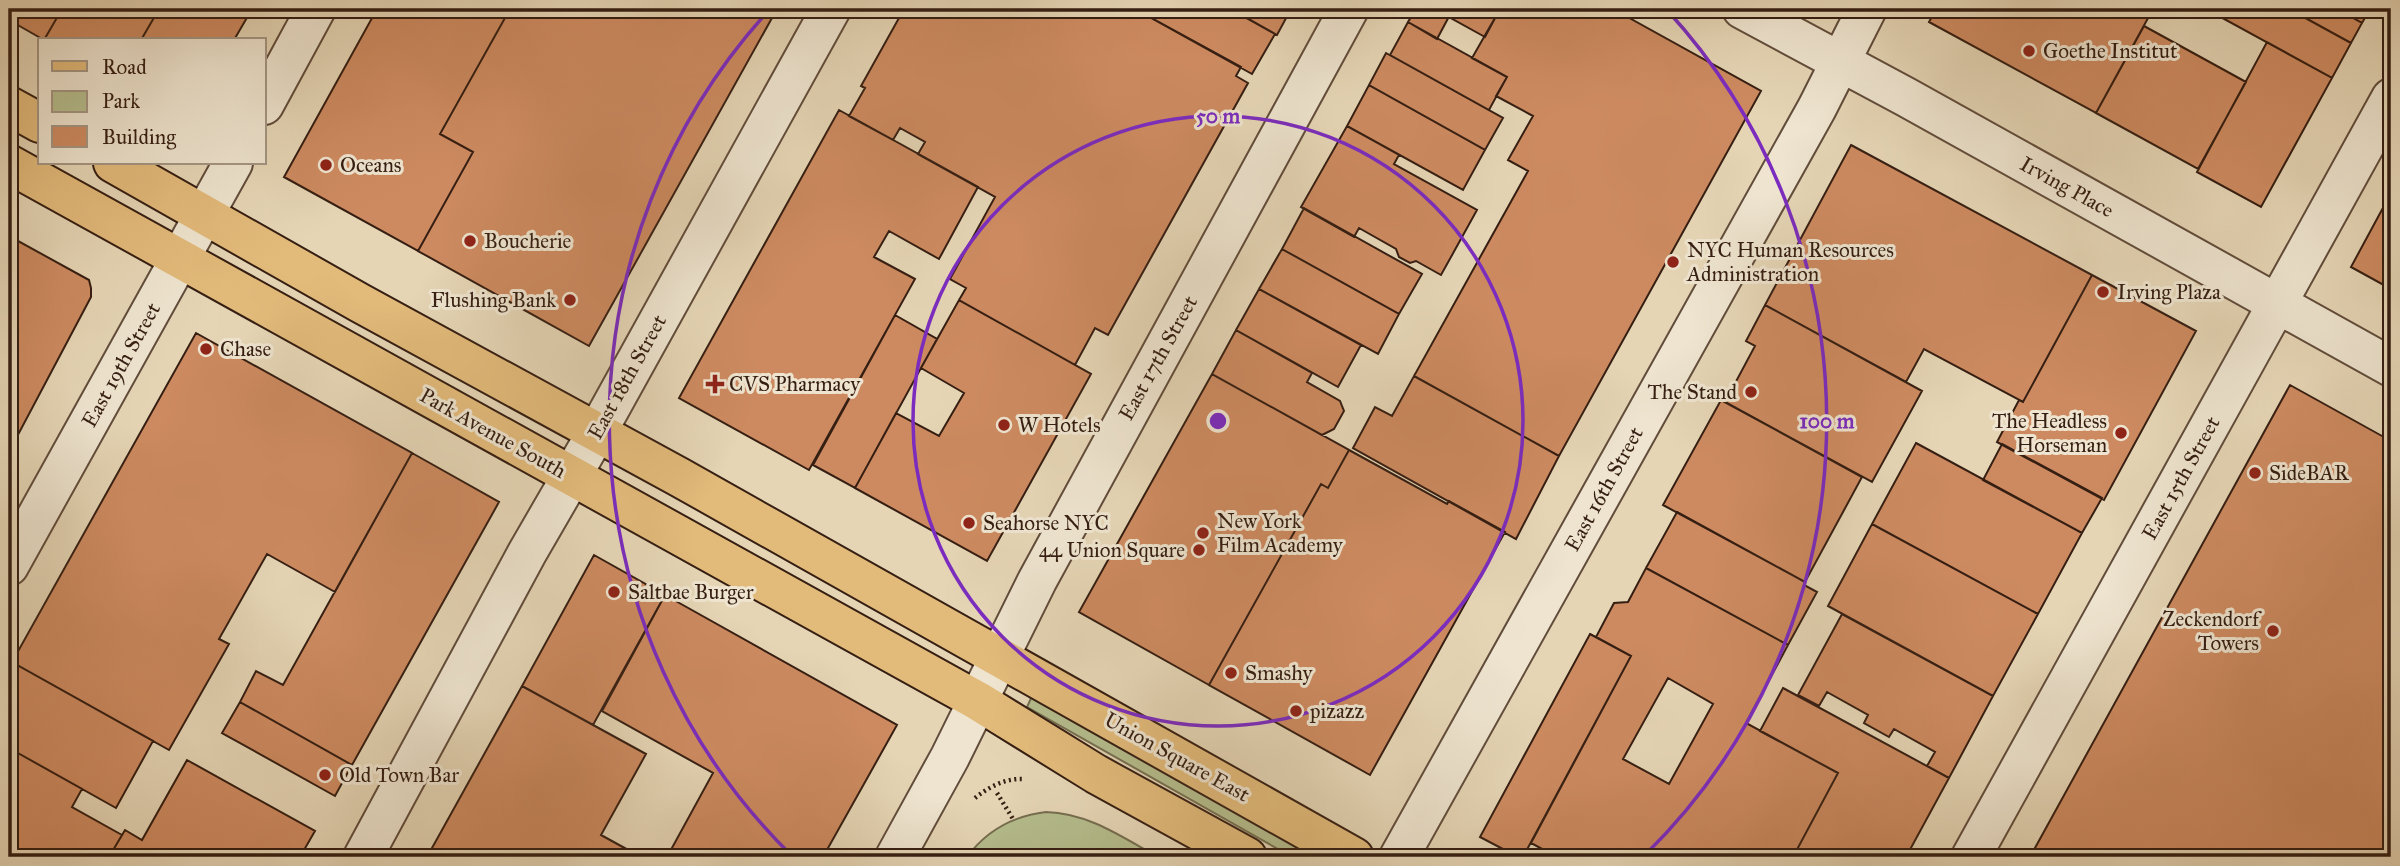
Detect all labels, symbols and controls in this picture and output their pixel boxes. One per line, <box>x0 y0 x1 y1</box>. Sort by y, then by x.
legend <box>38 38 266 164</box>
place label: Goethe Institut <box>2043 38 2178 64</box>
marker: Goethe Institut <box>2021 43 2037 59</box>
text: Road <box>102 54 147 80</box>
text: Park <box>102 88 140 114</box>
text: 50 m <box>1196 103 1240 129</box>
text: Building <box>102 124 176 150</box>
street label: Irving Place <box>2016 151 2119 223</box>
place label: Oceans <box>340 152 402 178</box>
marker: Oceans <box>318 157 334 173</box>
place label: Boucherie <box>484 228 572 254</box>
marker: Boucherie <box>462 233 478 249</box>
place label: NYC Human Resources Administration <box>1686 237 1894 287</box>
marker: NYC Human Resources Administration <box>1665 254 1681 270</box>
place label: Irving Plaza <box>2117 279 2221 305</box>
marker: Irving Plaza <box>2095 284 2111 300</box>
place label: Flushing Bank <box>431 287 556 313</box>
street label: East 17th Street <box>1113 290 1203 425</box>
marker: Flushing Bank <box>562 292 578 308</box>
street label: East 19th Street <box>76 298 166 432</box>
street label: East 18th Street <box>582 310 672 444</box>
place label: Chase <box>220 336 272 362</box>
marker: Chase <box>198 341 214 357</box>
place label: CVS Pharmacy <box>729 371 861 397</box>
marker: CVS Pharmacy <box>707 376 723 392</box>
place label: The Stand <box>1647 379 1737 405</box>
street label: Park Avenue South <box>415 382 571 484</box>
marker: The Stand <box>1743 384 1759 400</box>
text: 100 m <box>1800 408 1855 434</box>
place label: The Headless Horseman <box>1992 408 2107 458</box>
centre of rings <box>1206 409 1230 433</box>
street label: East 15th Street <box>2136 411 2226 544</box>
place label: W Hotels <box>1018 412 1101 438</box>
marker: W Hotels <box>996 417 1012 433</box>
street label: East 16th Street <box>1559 422 1649 556</box>
marker: The Headless Horseman <box>2113 425 2129 441</box>
place label: SideBAR <box>2269 460 2350 486</box>
marker: SideBAR <box>2247 465 2263 481</box>
place label: New York Film Academy <box>1217 508 1344 558</box>
place label: Seahorse NYC <box>983 510 1109 536</box>
marker: Seahorse NYC <box>961 515 977 531</box>
marker: New York Film Academy <box>1195 525 1211 541</box>
place label: 44 Union Square <box>1039 537 1185 563</box>
marker: 44 Union Square <box>1191 542 1207 558</box>
place label: Saltbae Burger <box>628 579 754 605</box>
marker: Saltbae Burger <box>606 584 622 600</box>
place label: Zeckendorf Towers <box>2162 606 2262 656</box>
marker: Zeckendorf Towers <box>2265 623 2281 639</box>
place label: Smashy <box>1245 660 1314 686</box>
marker: Smashy <box>1223 665 1239 681</box>
place label: pizazz <box>1309 698 1365 724</box>
marker: pizazz <box>1288 703 1304 719</box>
street label: Union Square East <box>1100 706 1255 808</box>
place label: Old Town Bar <box>339 762 459 788</box>
marker: Old Town Bar <box>317 767 333 783</box>

